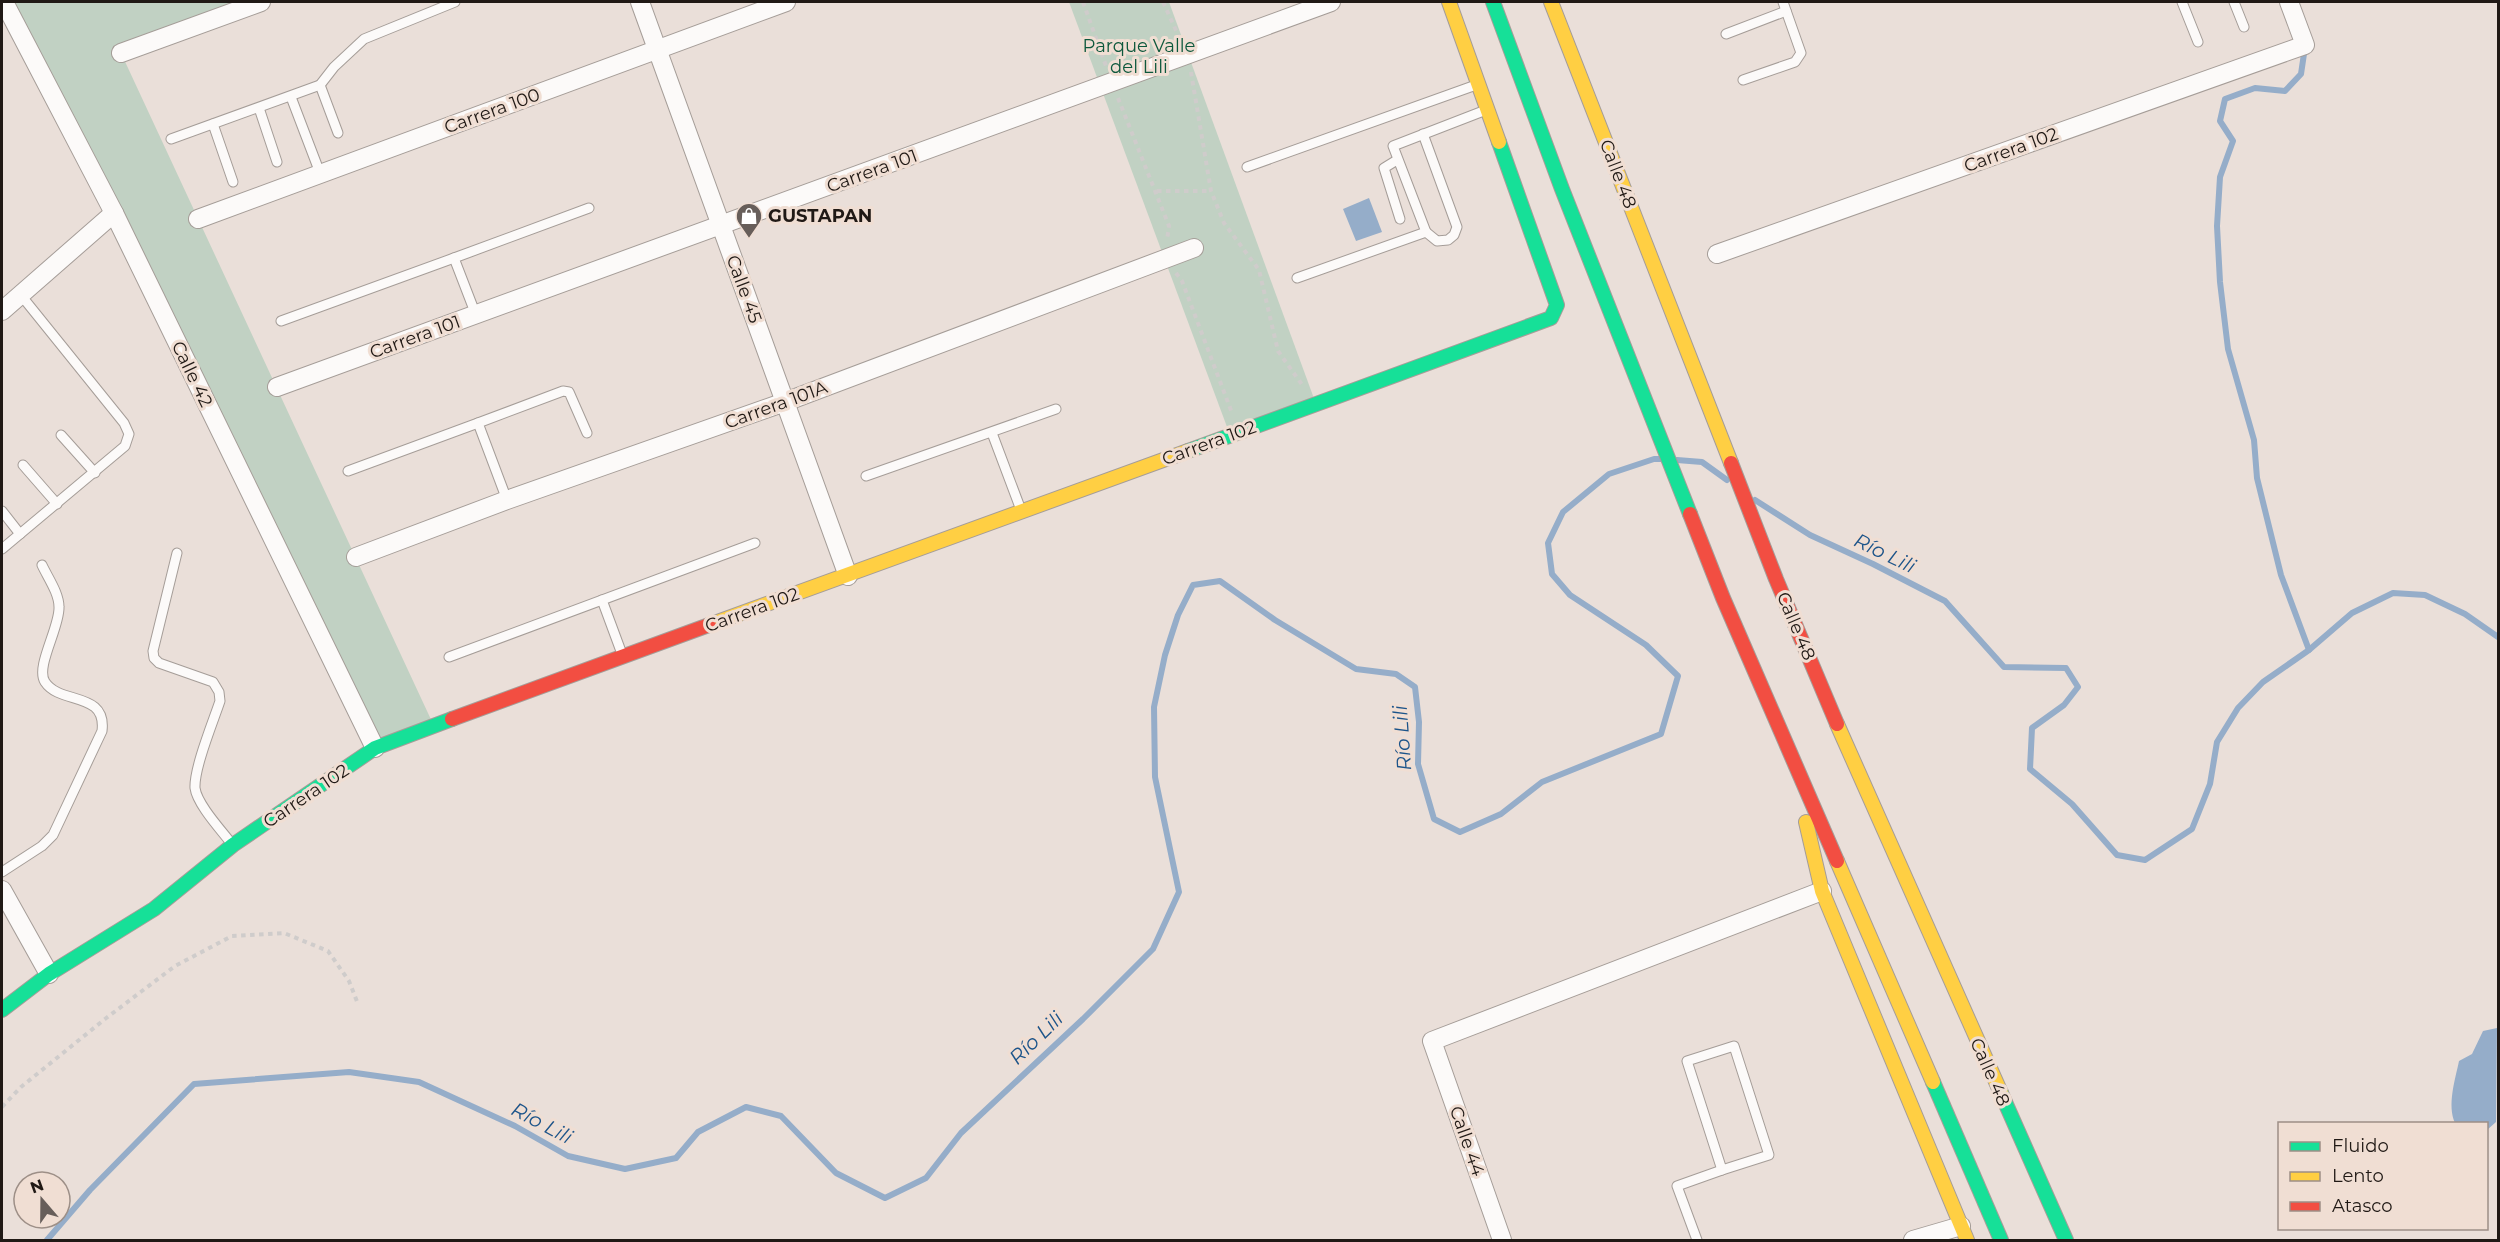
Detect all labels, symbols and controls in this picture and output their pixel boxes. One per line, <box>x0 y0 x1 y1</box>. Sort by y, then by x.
park label: Parque Valle del Lili <box>1083 35 1196 78</box>
street label: Carrera 100 <box>441 84 543 138</box>
street label: Carrera 102 <box>1961 123 2061 177</box>
street label: Calle 48 <box>1595 136 1641 212</box>
street label: Carrera 101 <box>824 144 920 198</box>
shop icon: GUSTAPAN <box>734 201 764 239</box>
place label: GUSTAPAN <box>768 205 872 227</box>
street label: Calle 45 <box>722 252 766 326</box>
street label: Carrera 101 <box>367 310 463 364</box>
street label: Calle 42 <box>167 337 217 411</box>
street label: Carrera 101A <box>722 376 831 434</box>
street label: Carrera 102 <box>1159 416 1259 470</box>
water label: Río Lili <box>1850 528 1920 578</box>
street label: Carrera 102 <box>702 583 802 637</box>
street label: Calle 48 <box>1772 589 1820 663</box>
water label: Río Lili <box>1388 704 1416 772</box>
street label: Carrera 102 <box>259 759 353 833</box>
water label: Río Lili <box>1004 1006 1068 1069</box>
street label: Calle 48 <box>1965 1035 2015 1109</box>
water label: Río Lili <box>507 1097 577 1149</box>
street label: Calle 44 <box>1445 1103 1489 1179</box>
legend <box>2278 1122 2488 1230</box>
text: Fluido <box>2332 1135 2389 1157</box>
text: Lento <box>2332 1165 2384 1187</box>
north arrow <box>12 1170 72 1230</box>
text: N <box>28 1175 46 1198</box>
text: Atasco <box>2332 1195 2392 1217</box>

